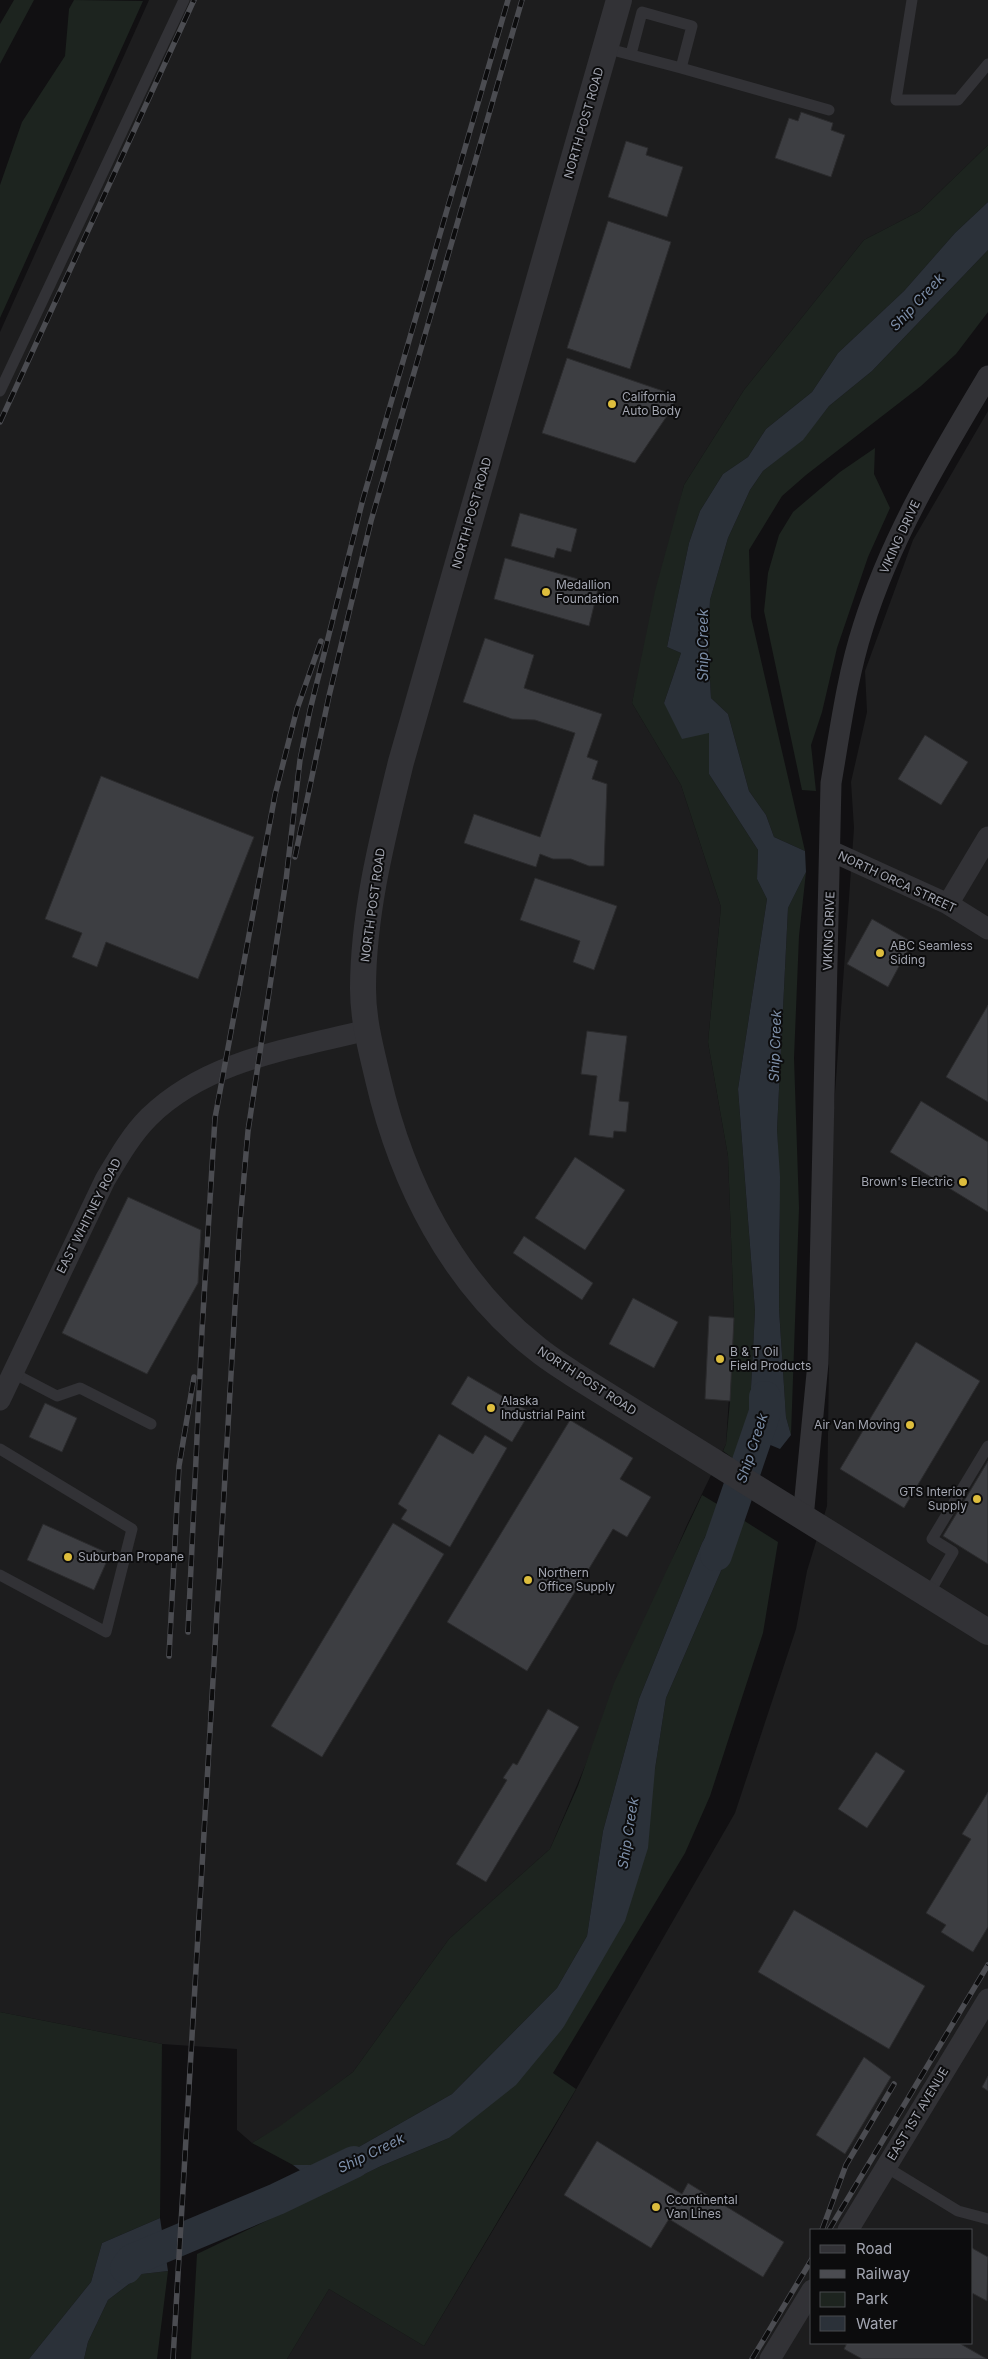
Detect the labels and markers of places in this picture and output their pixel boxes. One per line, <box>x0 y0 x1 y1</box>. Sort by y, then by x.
place label: California Auto Body <box>622 389 681 418</box>
marker: California Auto Body <box>606 398 618 410</box>
place label: Medallion Foundation <box>556 577 619 606</box>
marker: Medallion Foundation <box>540 586 552 598</box>
place label: ABC Seamless Siding <box>890 938 973 967</box>
marker: ABC Seamless Siding <box>874 947 886 959</box>
place label: Brown's Electric <box>861 1174 953 1189</box>
marker: Brown's Electric <box>957 1176 969 1188</box>
place label: B & T Oil Field Products <box>730 1344 811 1373</box>
marker: B & T Oil Field Products <box>714 1353 726 1365</box>
place label: Alaska Industrial Paint <box>501 1393 585 1422</box>
marker: Alaska Industrial Paint <box>485 1402 497 1414</box>
place label: Air Van Moving <box>814 1417 900 1432</box>
marker: Air Van Moving <box>904 1419 916 1431</box>
place label: GTS Interior Supply <box>899 1484 967 1513</box>
marker: GTS Interior Supply <box>971 1493 983 1505</box>
place label: Suburban Propane <box>78 1549 184 1564</box>
marker: Suburban Propane <box>62 1551 74 1563</box>
place label: Northern Office Supply <box>538 1565 615 1594</box>
marker: Northern Office Supply <box>522 1574 534 1586</box>
place label: Ccontinental Van Lines <box>666 2192 738 2221</box>
marker: Ccontinental Van Lines <box>650 2201 662 2213</box>

